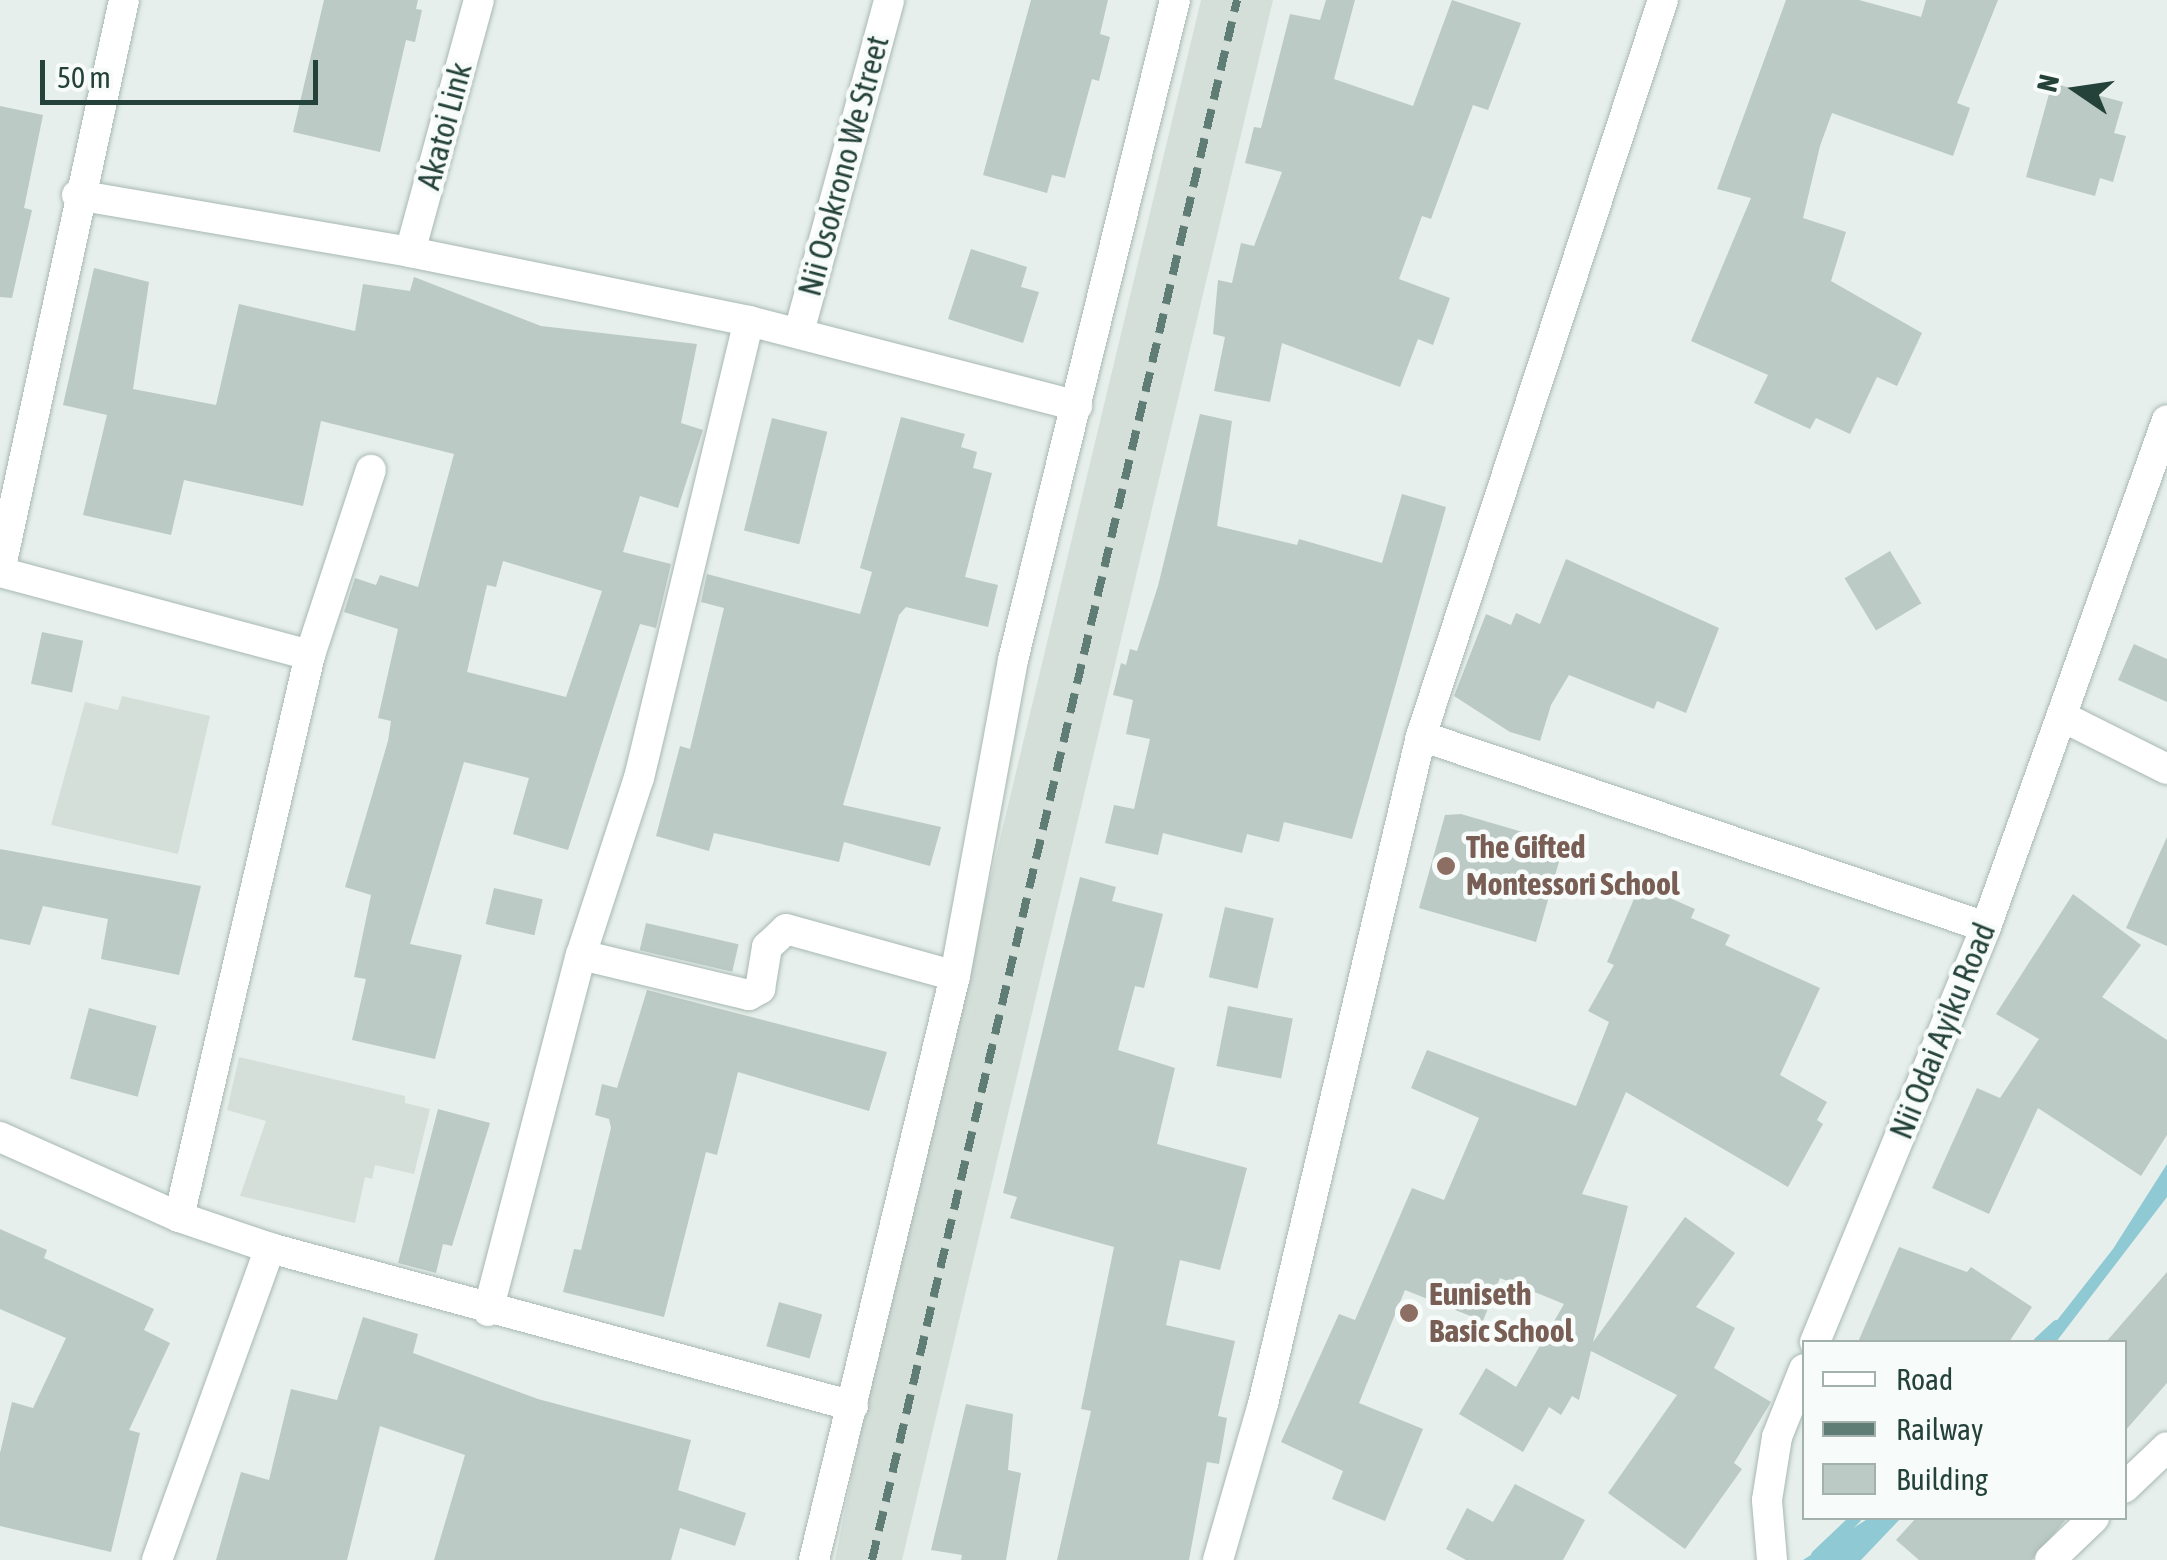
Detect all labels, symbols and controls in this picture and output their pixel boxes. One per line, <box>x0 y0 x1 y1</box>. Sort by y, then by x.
street label: Nii Osokrono We Street <box>791 32 897 300</box>
scale bar <box>45 40 322 102</box>
north arrow <box>2027 40 2127 140</box>
street label: Akatoi Link <box>410 58 480 194</box>
text: 50 m <box>57 60 111 94</box>
text: N <box>2030 72 2065 95</box>
place label: The Gifted Montessori School <box>1466 829 1680 904</box>
marker: The Gifted Montessori School <box>1435 855 1457 877</box>
street label: Nii Odai Ayiku Road <box>1882 917 2004 1145</box>
place label: Euniseth Basic School <box>1429 1276 1573 1351</box>
marker: Euniseth Basic School <box>1398 1302 1420 1324</box>
legend <box>1802 1340 2127 1520</box>
text: Road <box>1896 1362 1953 1396</box>
text: Railway <box>1896 1412 1983 1446</box>
text: Building <box>1896 1462 1988 1496</box>

